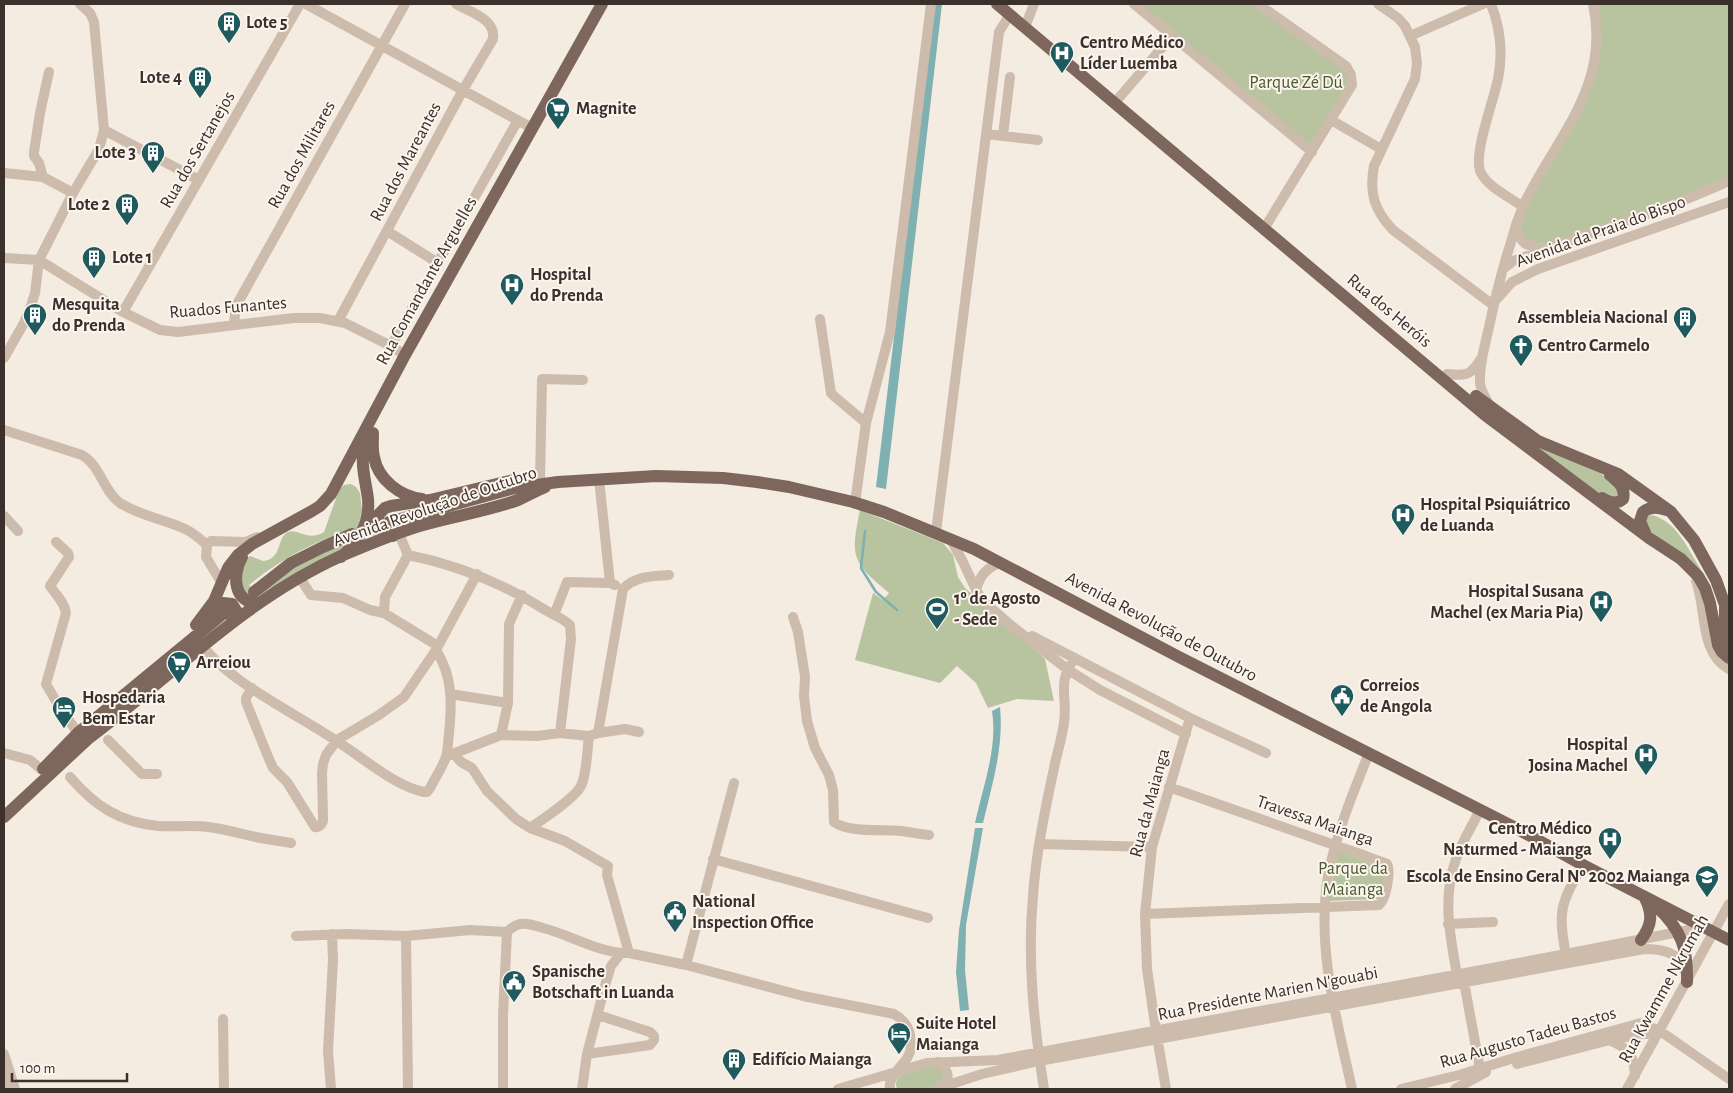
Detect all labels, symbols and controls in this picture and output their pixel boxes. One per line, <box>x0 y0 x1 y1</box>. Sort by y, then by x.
building icon: Lote 5 <box>216 10 242 44</box>
place label: Lote 5 <box>246 14 288 32</box>
place label: Centro Médico Líder Luemba <box>1080 34 1184 73</box>
hospital icon: Centro Médico Líder Luemba <box>1049 40 1075 74</box>
building icon: Lote 4 <box>187 65 213 99</box>
place label: Lote 4 <box>139 69 182 87</box>
park label: Parque Zé Dú <box>1249 74 1343 92</box>
street label: Rua dos Sertanejos <box>157 88 239 212</box>
supermarket icon: Magnite <box>545 96 571 130</box>
street label: Rua dos Militares <box>265 98 339 212</box>
street label: Rua dos Mareantes <box>367 99 445 225</box>
place label: Magnite <box>576 100 637 118</box>
building icon: Lote 3 <box>140 140 166 174</box>
place label: Lote 3 <box>95 144 136 162</box>
building icon: Lote 2 <box>114 192 140 226</box>
street label: Avenida da Praia do Bispo <box>1514 193 1688 271</box>
street label: Rua Comandante Arguelles <box>373 194 481 368</box>
place label: Lote 2 <box>68 196 111 214</box>
building icon: Lote 1 <box>81 245 107 279</box>
place label: Lote 1 <box>112 249 152 267</box>
place label: Hospital do Prenda <box>530 266 604 305</box>
street label: Rua dos Heróis <box>1343 271 1435 351</box>
hospital icon: Hospital do Prenda <box>499 272 525 306</box>
street label: Ruados Funantes <box>168 294 288 322</box>
place label: Mesquita do Prenda <box>52 296 126 335</box>
building icon: Mesquita do Prenda <box>22 302 48 336</box>
building icon: Assembleia Nacional <box>1672 305 1698 339</box>
place label: Assembleia Nacional <box>1517 309 1668 327</box>
church icon: Centro Carmelo <box>1508 333 1534 367</box>
place label: Centro Carmelo <box>1538 337 1650 355</box>
street label: Avenida Revolução de Outubro <box>331 464 539 550</box>
place label: Hospital Psiquiátrico de Luanda <box>1420 496 1571 535</box>
hospital icon: Hospital Psiquiátrico de Luanda <box>1390 502 1416 536</box>
street label: Avenida Revolução de Outubro <box>1062 569 1260 685</box>
place label: Hospital Susana Machel (ex Maria Pia) <box>1430 583 1584 622</box>
hospital icon: Hospital Susana Machel (ex Maria Pia) <box>1588 589 1614 623</box>
place label: 1º de Agosto - Sede <box>954 590 1041 629</box>
sports icon: 1º de Agosto - Sede <box>924 596 950 630</box>
supermarket icon: Arreiou <box>166 650 192 684</box>
place label: Arreiou <box>196 654 251 672</box>
place label: Correios de Angola <box>1360 677 1432 716</box>
public building icon: Correios de Angola <box>1329 683 1355 717</box>
place label: Hospedaria Bem Estar <box>82 689 166 728</box>
hotel icon: Hospedaria Bem Estar <box>51 695 77 729</box>
place label: Hospital Josina Machel <box>1528 736 1628 775</box>
hospital icon: Hospital Josina Machel <box>1633 742 1659 776</box>
street label: Rua da Maianga <box>1127 747 1173 859</box>
street label: Travessa Maianga <box>1254 793 1376 849</box>
place label: Centro Médico Naturmed - Maianga <box>1443 820 1592 859</box>
hospital icon: Centro Médico Naturmed - Maianga <box>1597 826 1623 860</box>
park label: Parque da Maianga <box>1318 860 1388 899</box>
school or university icon: Escola de Ensino Geral Nº 2002 Maianga <box>1694 864 1720 898</box>
place label: Escola de Ensino Geral Nº 2002 Maianga <box>1406 868 1690 886</box>
place label: National Inspection Office <box>692 893 814 932</box>
public building icon: National Inspection Office <box>662 899 688 933</box>
street label: Rua Kwamme Nkrumah <box>1616 912 1712 1066</box>
place label: Spanische Botschaft in Luanda <box>532 963 675 1002</box>
street label: Rua Presidente Marien N'gouabi <box>1156 964 1380 1024</box>
public building icon: Spanische Botschaft in Luanda <box>501 969 527 1003</box>
street label: Rua Augusto Tadeu Bastos <box>1438 1004 1618 1072</box>
place label: Suite Hotel Maianga <box>916 1015 996 1054</box>
hotel icon: Suite Hotel Maianga <box>886 1021 912 1055</box>
building icon: Edifício Maianga <box>721 1047 747 1081</box>
scale bar <box>12 1050 128 1082</box>
place label: Edifício Maianga <box>752 1051 872 1069</box>
text: 100 m <box>20 1061 55 1076</box>

